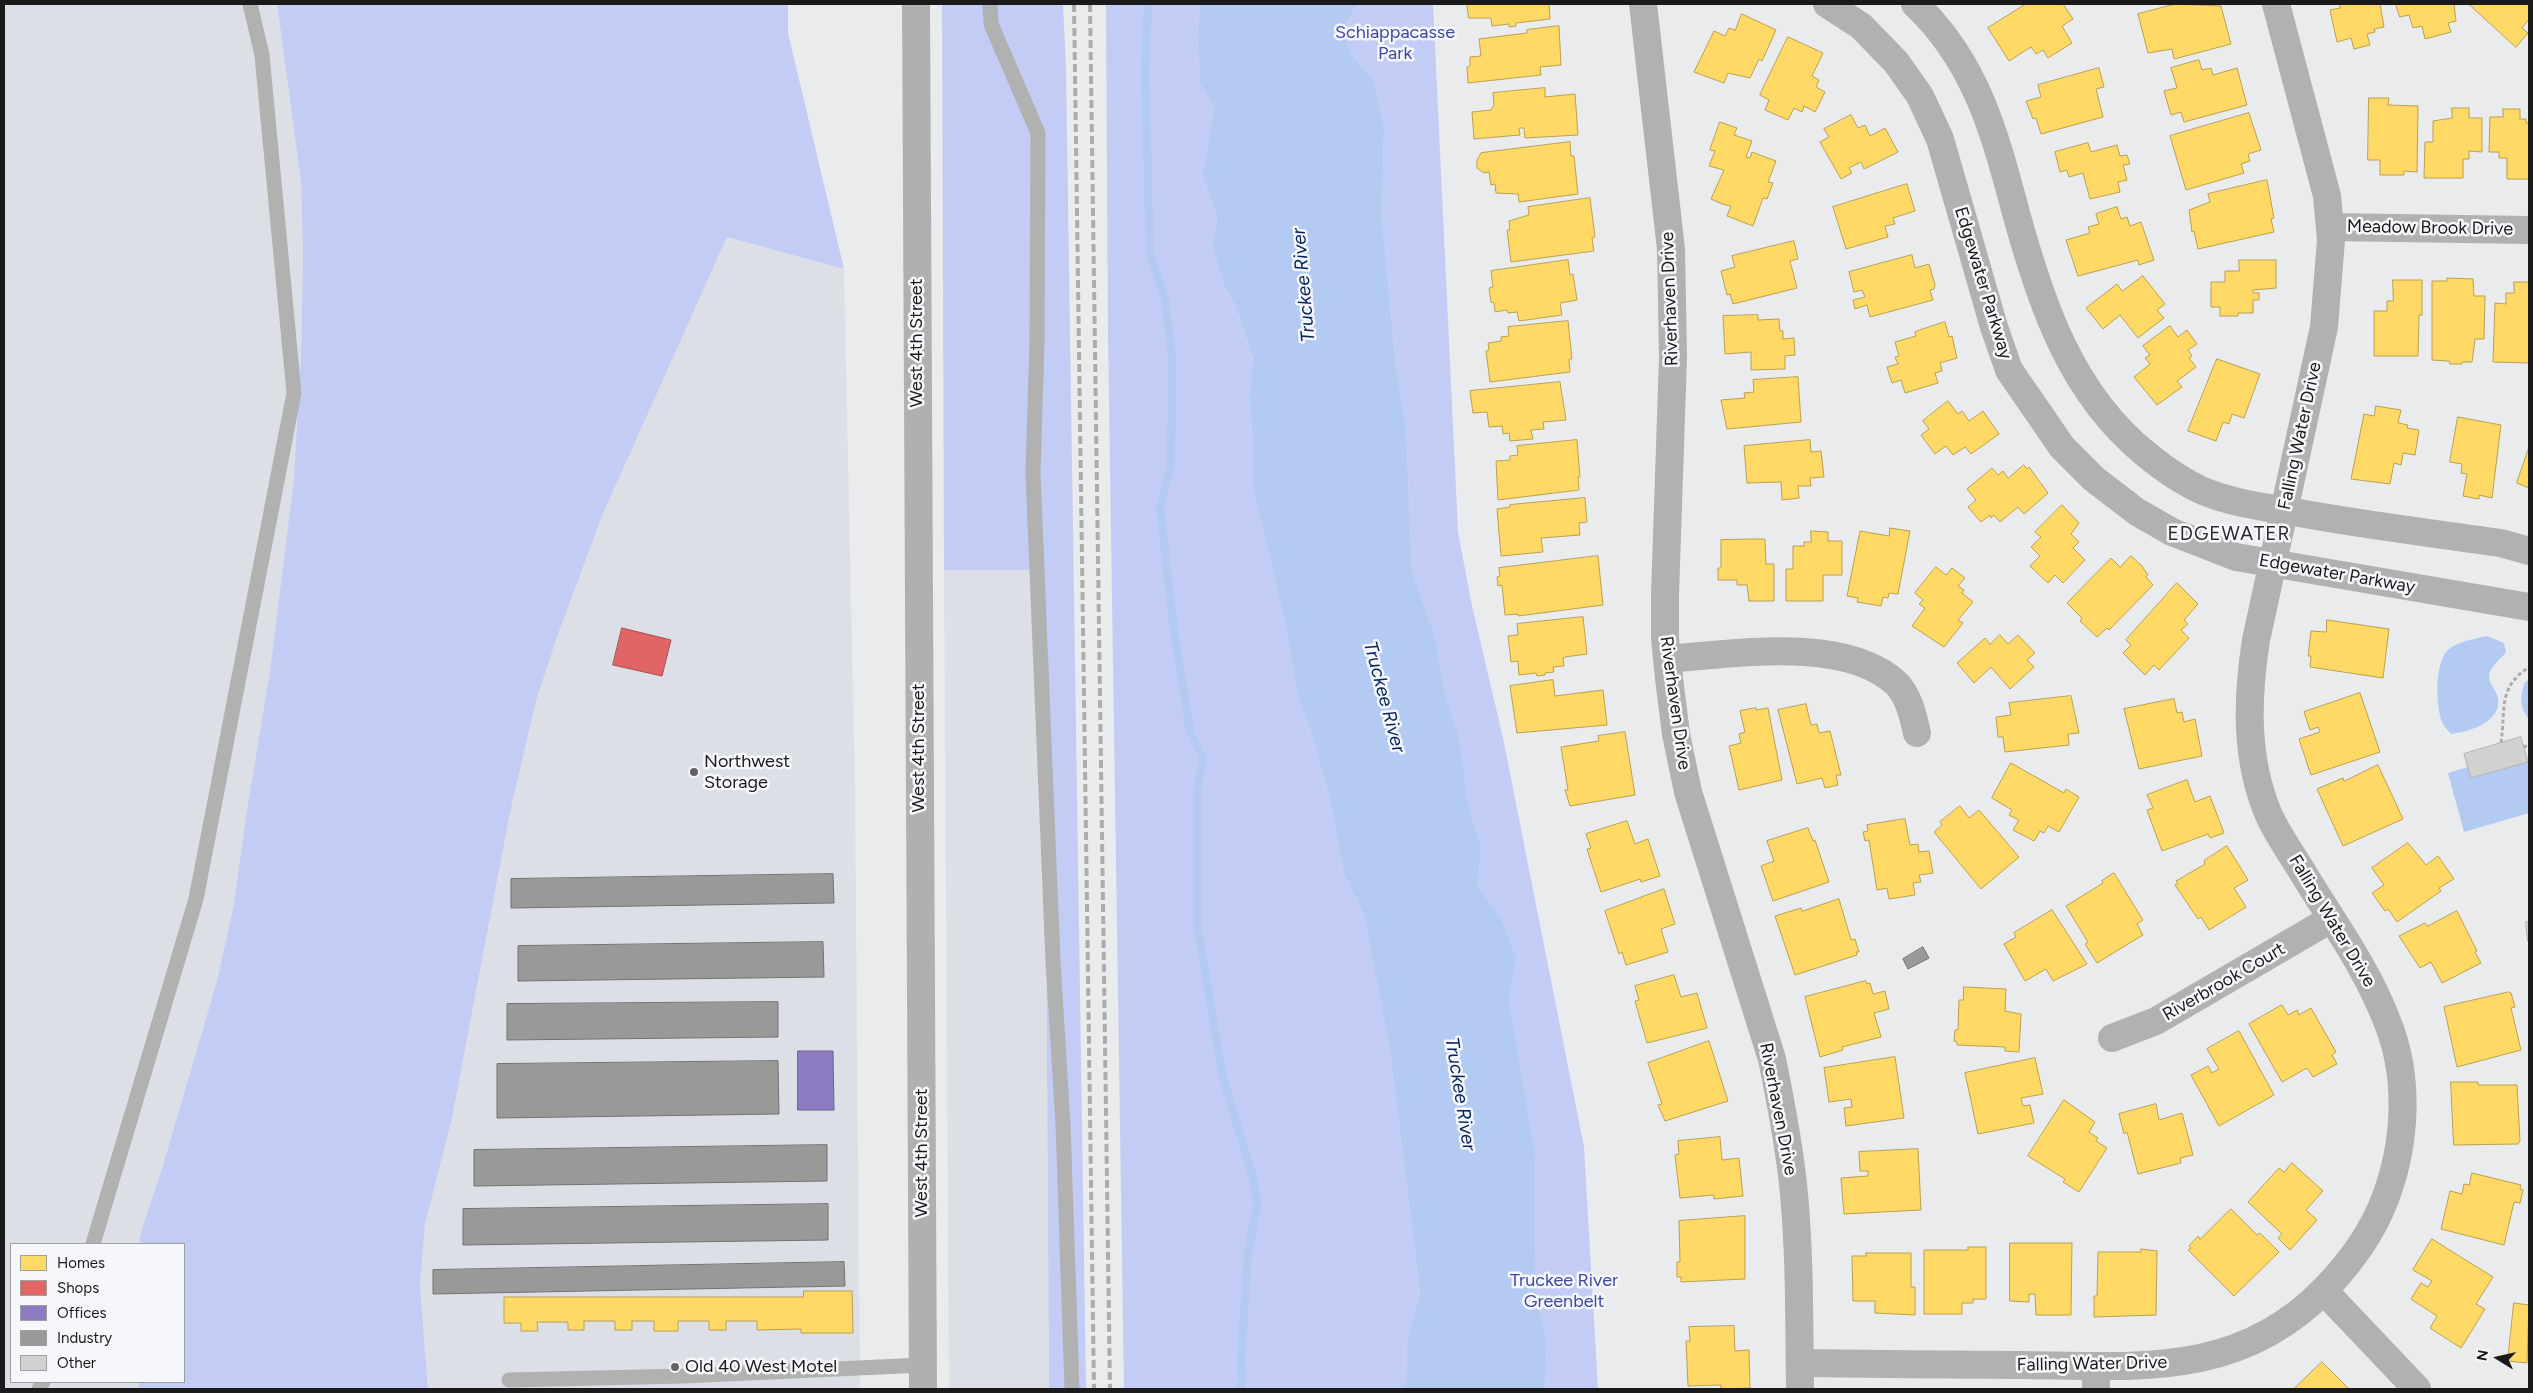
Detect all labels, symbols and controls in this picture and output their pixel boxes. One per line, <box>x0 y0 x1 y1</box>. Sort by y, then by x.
park label: Schiappacasse Park <box>1335 22 1455 64</box>
street label: Edgewater Parkway <box>1950 204 2016 362</box>
street label: Meadow Brook Drive <box>2347 216 2513 240</box>
water label: Truckee River <box>1288 227 1320 343</box>
street label: Riverhaven Drive <box>1657 231 1683 367</box>
street label: West 4th Street <box>906 279 928 407</box>
street label: Falling Water Drive <box>2274 360 2326 512</box>
district label: EDGEWATER <box>2166 523 2292 545</box>
street label: Edgewater Parkway <box>2257 550 2417 598</box>
street label: Riverhaven Drive <box>1655 635 1695 771</box>
water label: Truckee River <box>1358 639 1410 755</box>
street label: West 4th Street <box>908 684 930 812</box>
place label: Northwest Storage <box>704 751 790 794</box>
marker: Northwest Storage <box>688 766 700 778</box>
street label: Falling Water Drive <box>2284 851 2380 991</box>
street label: Riverbrook Court <box>2159 938 2289 1026</box>
water label: Truckee River <box>1440 1036 1480 1152</box>
street label: Riverhaven Drive <box>1755 1041 1801 1177</box>
street label: West 4th Street <box>911 1089 933 1217</box>
legend <box>10 1243 185 1383</box>
text: Homes <box>57 1254 105 1272</box>
park label: Truckee River Greenbelt <box>1510 1270 1618 1312</box>
text: Shops <box>57 1279 99 1297</box>
text: Offices <box>57 1304 107 1322</box>
text: Industry <box>57 1329 112 1347</box>
north arrow <box>2473 1333 2523 1383</box>
text: N <box>2473 1349 2492 1362</box>
street label: Falling Water Drive <box>2017 1352 2167 1376</box>
text: Other <box>57 1354 96 1372</box>
place label: Old 40 West Motel <box>685 1356 837 1378</box>
marker: Old 40 West Motel <box>669 1361 681 1373</box>

